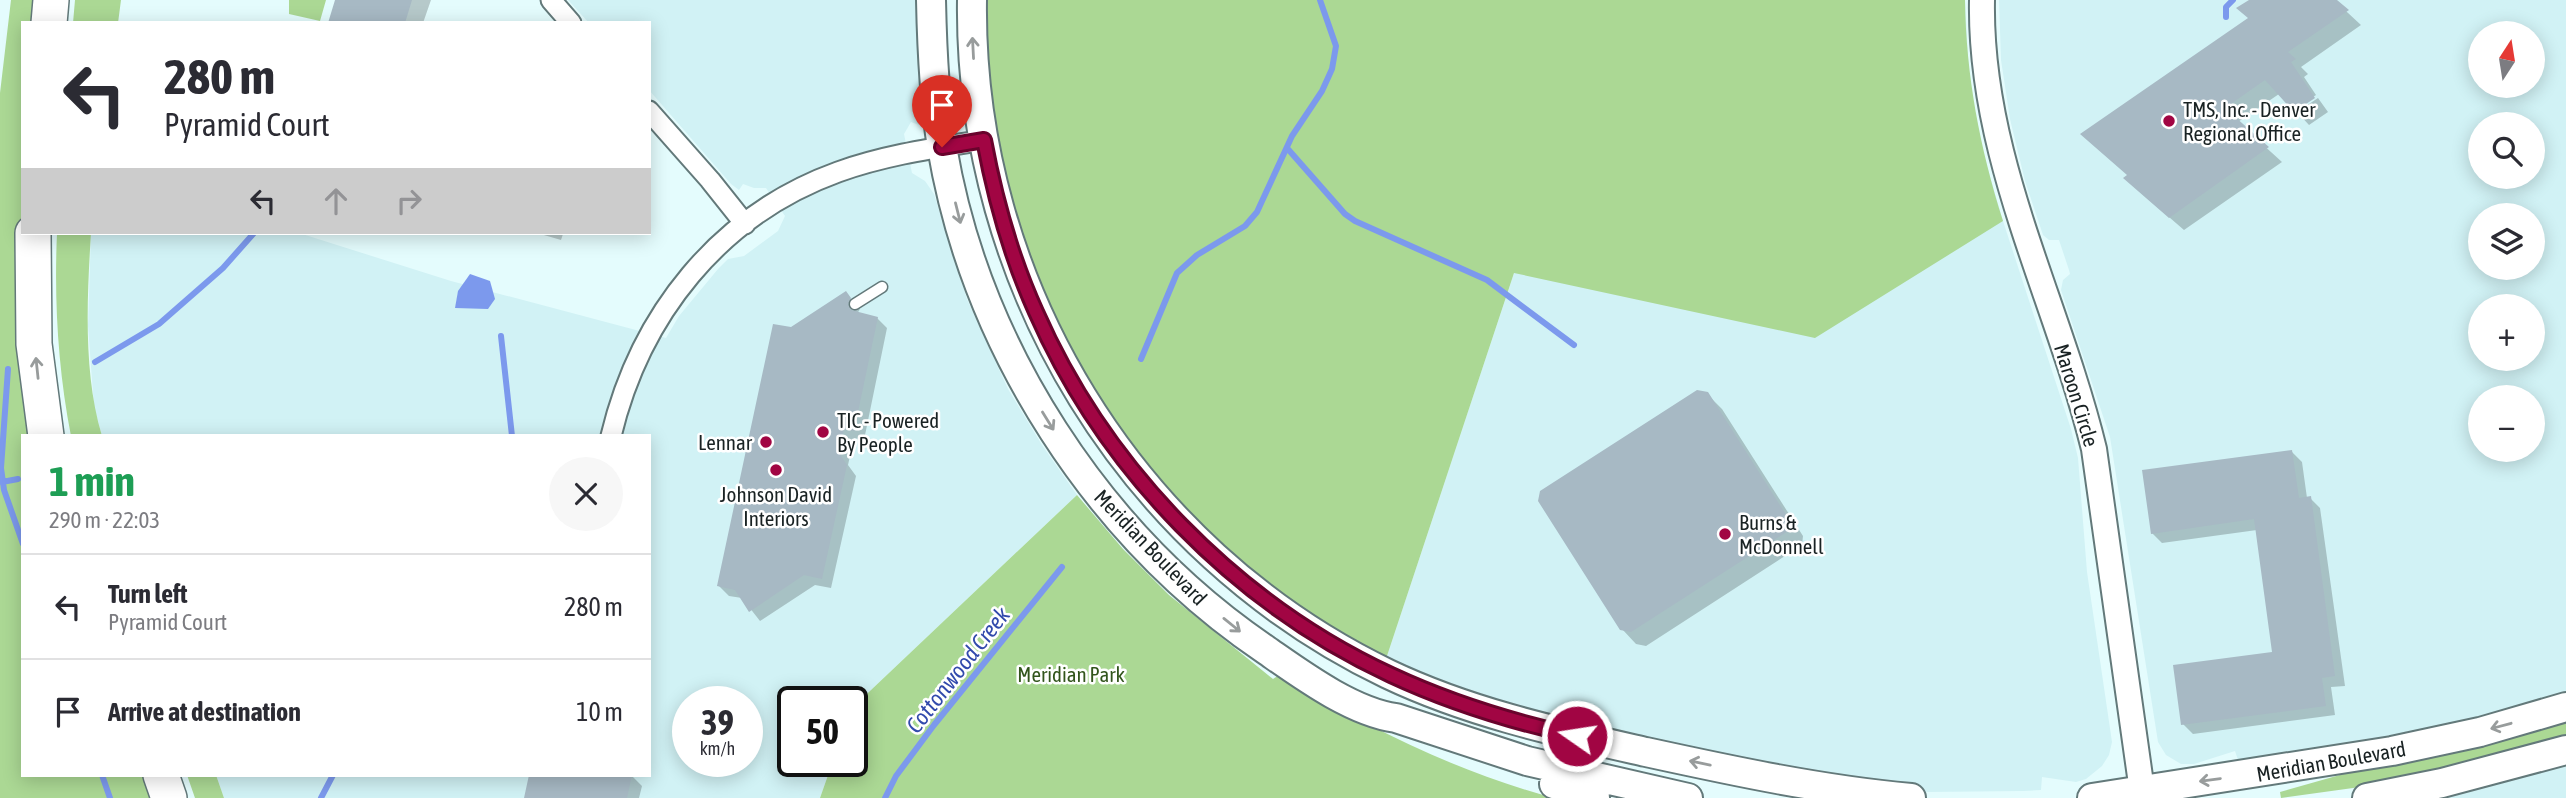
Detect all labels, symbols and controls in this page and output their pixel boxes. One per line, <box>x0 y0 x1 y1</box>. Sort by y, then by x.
north arrow <box>2468 21 2544 98</box>
map controls <box>2468 21 2545 462</box>
one-way arrow <box>966 36 979 59</box>
text: 280 m <box>164 48 275 104</box>
icon: left <box>49 49 140 140</box>
pin <box>912 75 972 147</box>
icon: arrive <box>923 86 961 124</box>
place label: TMS, Inc. - Denver Regional Office <box>2183 97 2316 145</box>
text: Pyramid Court <box>164 106 330 143</box>
button: search <box>2468 112 2545 189</box>
marker: TMS, Inc. - Denver Regional Office <box>2161 113 2177 129</box>
icon: left <box>244 182 282 220</box>
icon: ahead <box>317 182 355 220</box>
icon: right <box>390 182 428 220</box>
one-way arrow <box>952 201 965 224</box>
button: layers <box>2468 203 2545 280</box>
button: + <box>2468 294 2545 371</box>
street label: Maroon Circle <box>2050 341 2104 449</box>
one-way arrow <box>30 357 43 380</box>
button: − <box>2468 385 2545 462</box>
place label: TIC - Powered By People <box>837 408 939 456</box>
one-way arrow <box>1041 410 1055 430</box>
marker: TIC - Powered By People <box>815 424 831 440</box>
place label: Lennar <box>698 430 753 454</box>
marker: Lennar <box>758 434 774 450</box>
text: 1 min <box>49 457 135 505</box>
button: close <box>549 457 623 531</box>
marker: Johnson David Interiors <box>768 462 784 478</box>
place label: Johnson David Interiors <box>720 482 832 530</box>
street label: Meridian Boulevard <box>1090 484 1212 610</box>
text: 290 m · 22:03 <box>49 507 160 533</box>
place label: Burns & McDonnell <box>1739 510 1824 558</box>
marker: Burns & McDonnell <box>1717 526 1733 542</box>
text: Turn left <box>108 579 188 609</box>
icon: left <box>49 588 87 626</box>
text: 280 m <box>564 592 623 622</box>
water label: Cottonwood Creek <box>901 601 1016 738</box>
text: Pyramid Court <box>108 609 227 635</box>
one-way arrow <box>1222 618 1240 633</box>
park label: Meridian Park <box>1017 662 1125 686</box>
speed limit sign: 50 <box>777 686 868 777</box>
icon: arrive <box>49 693 87 731</box>
text: Arrive at destination <box>108 697 301 727</box>
text: 10 m <box>576 697 623 727</box>
position arrow <box>1540 699 1614 773</box>
text: 39 <box>701 702 734 742</box>
one-way arrow <box>2490 721 2512 734</box>
street label: Meridian Boulevard <box>2254 736 2408 786</box>
text: km/h <box>700 738 735 759</box>
one-way arrow <box>1689 756 1712 770</box>
one-way arrow <box>2199 774 2222 787</box>

